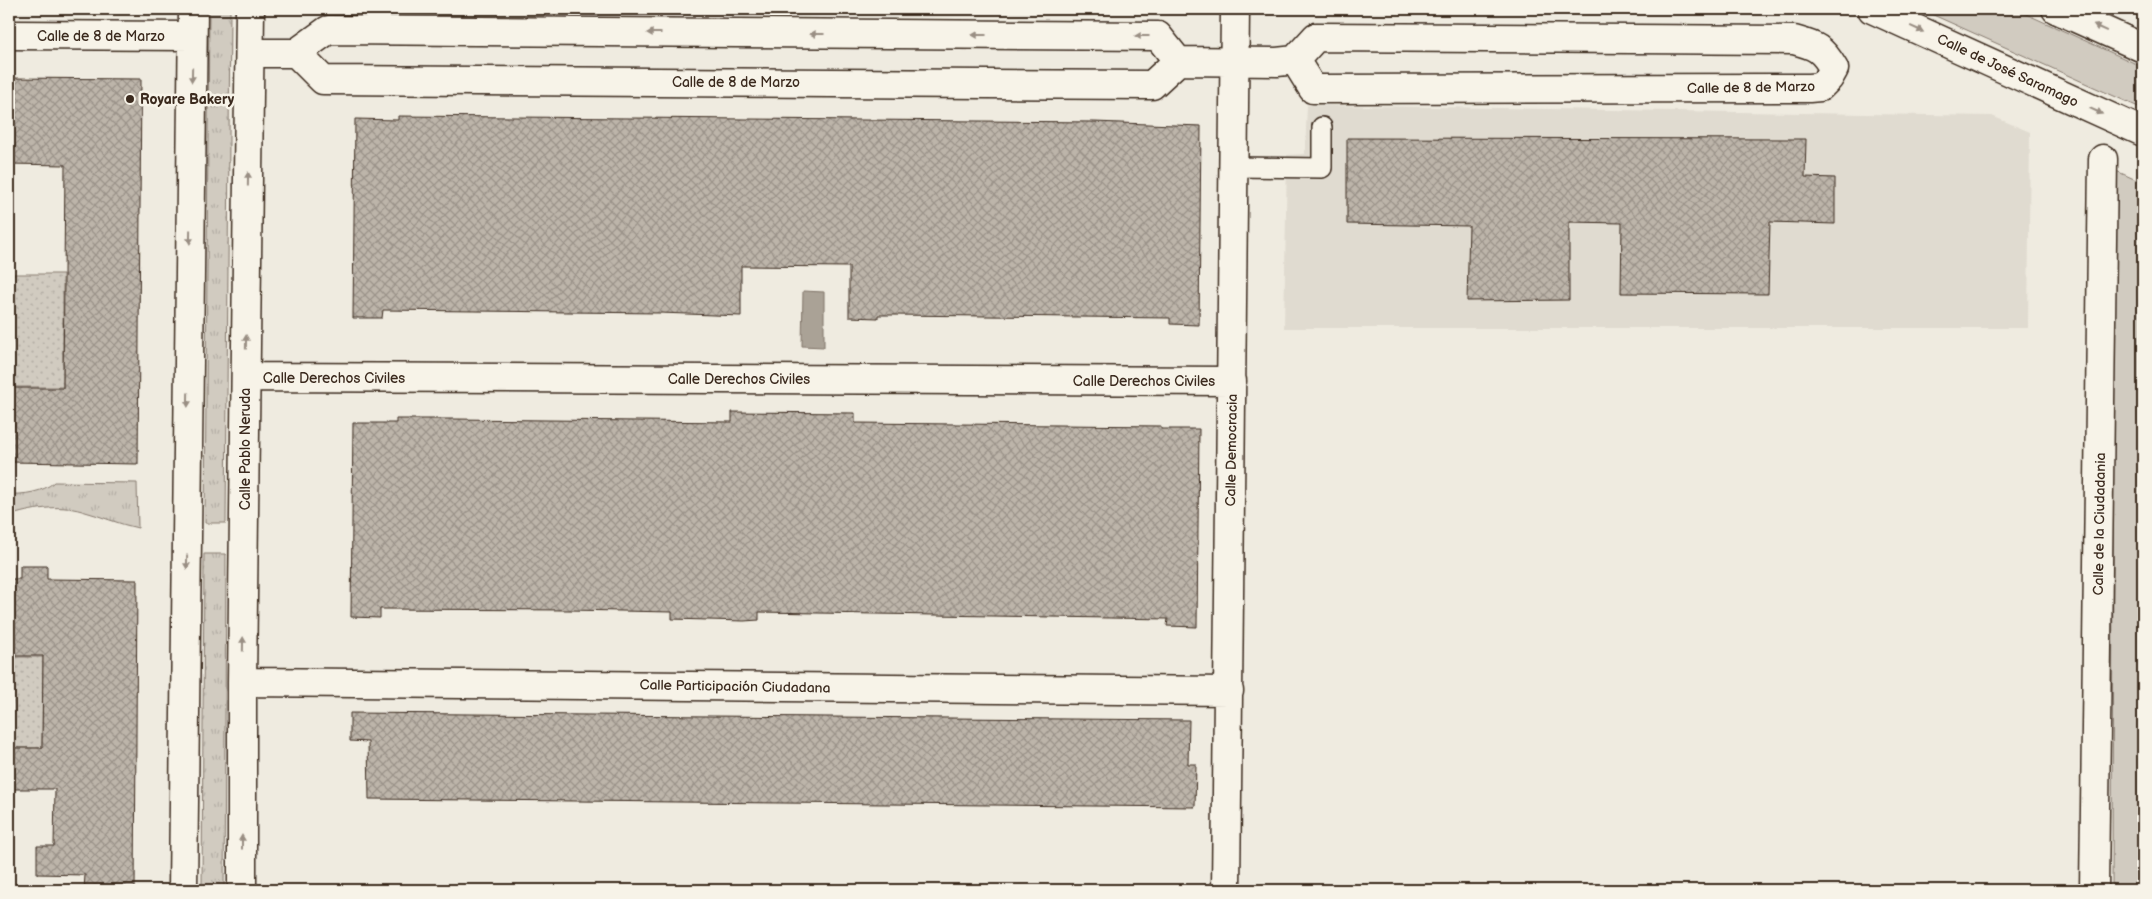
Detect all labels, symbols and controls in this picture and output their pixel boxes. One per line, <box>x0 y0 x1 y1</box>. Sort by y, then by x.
one-way arrow <box>2093 24 2107 32</box>
one-way arrow <box>1910 25 1924 33</box>
street label: Calle de 8 de Marzo <box>37 28 165 45</box>
one-way arrow <box>646 29 662 37</box>
one-way arrow <box>808 30 824 38</box>
street label: Calle de José Saramago <box>1934 30 2081 111</box>
one-way arrow <box>971 31 987 39</box>
one-way arrow <box>1133 32 1149 40</box>
one-way arrow <box>188 67 196 83</box>
street label: Calle de 8 de Marzo <box>672 74 800 91</box>
street label: Calle de 8 de Marzo <box>1687 78 1815 97</box>
place label: Royare Bakery <box>140 91 235 108</box>
marker: Royare Bakery <box>124 93 136 105</box>
one-way arrow <box>2089 107 2103 115</box>
one-way arrow <box>245 171 253 187</box>
one-way arrow <box>186 230 194 246</box>
one-way arrow <box>242 333 250 349</box>
street label: Calle Derechos Civiles <box>263 370 405 387</box>
street label: Calle Derechos Civiles <box>668 371 810 388</box>
street label: Calle Derechos Civiles <box>1073 373 1215 390</box>
street label: Calle Pablo Neruda <box>237 388 254 510</box>
one-way arrow <box>184 392 192 408</box>
street label: Calle Democracia <box>1222 393 1241 507</box>
street label: Calle de la Ciudadania <box>2090 452 2109 596</box>
one-way arrow <box>182 555 190 571</box>
one-way arrow <box>239 636 247 652</box>
street label: Calle Participación Ciudadana <box>639 676 831 697</box>
one-way arrow <box>238 833 246 849</box>

